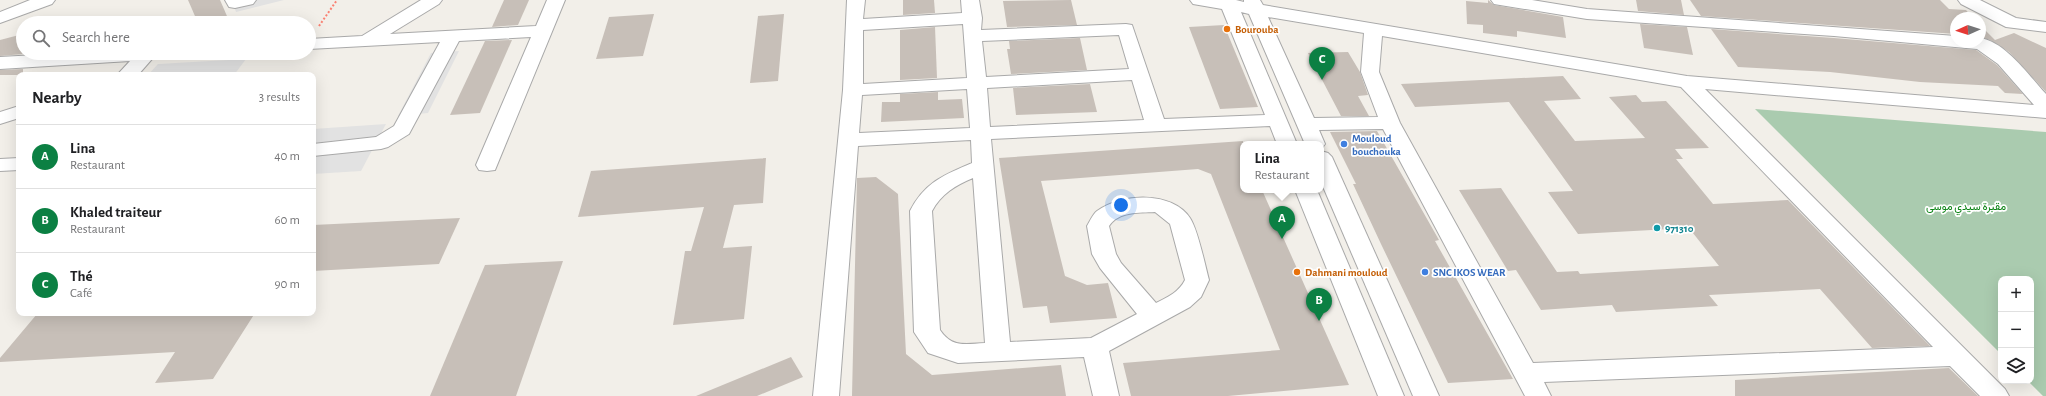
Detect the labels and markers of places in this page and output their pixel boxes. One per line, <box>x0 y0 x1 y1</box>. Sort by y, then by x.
marker: Bourouba <box>1222 24 1232 34</box>
place label: Bourouba <box>1235 24 1279 35</box>
pin: C <box>1309 47 1335 80</box>
place label: Mouloud bouchouka <box>1352 133 1401 157</box>
marker: Mouloud bouchouka <box>1339 139 1349 149</box>
pin: A <box>1269 206 1295 239</box>
marker: 971310 <box>1652 223 1662 233</box>
place label: 971310 <box>1665 223 1694 234</box>
marker: Dahmani mouloud <box>1292 267 1302 277</box>
place label: Dahmani mouloud <box>1305 267 1388 278</box>
marker: SNC IKOS WEAR <box>1420 267 1430 277</box>
place label: SNC IKOS WEAR <box>1433 267 1506 278</box>
pin: B <box>1306 288 1332 321</box>

